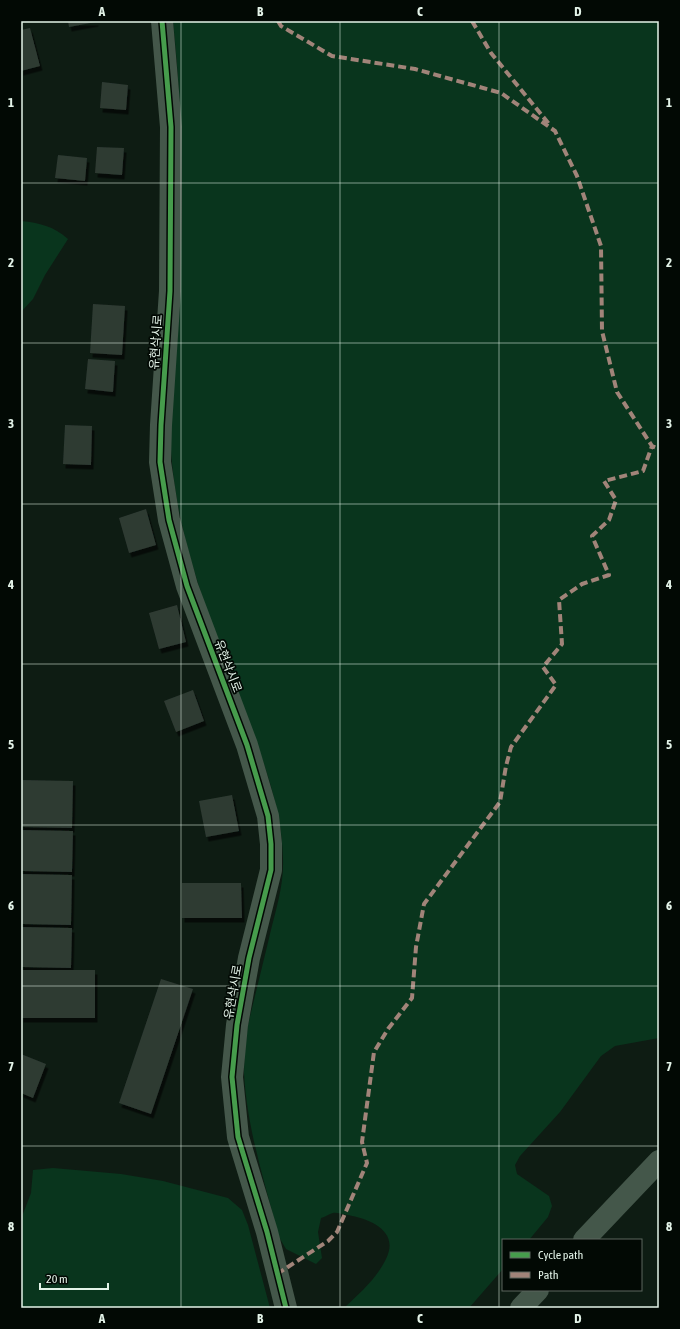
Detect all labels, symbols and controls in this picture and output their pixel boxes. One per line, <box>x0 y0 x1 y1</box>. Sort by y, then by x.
text: A <box>98 4 106 19</box>
text: B <box>257 4 264 19</box>
text: C <box>417 4 423 19</box>
text: D <box>574 4 582 19</box>
text: 1 <box>8 95 14 110</box>
text: 1 <box>666 95 672 110</box>
text: 2 <box>8 255 14 270</box>
text: 2 <box>666 255 672 270</box>
street label: 유현삭시로 <box>147 314 165 370</box>
text: 3 <box>8 416 14 431</box>
text: 3 <box>666 416 672 431</box>
text: 4 <box>7 577 14 592</box>
text: 4 <box>665 577 672 592</box>
street label: 유현삭시로 <box>212 638 244 694</box>
text: 5 <box>8 737 14 752</box>
text: 5 <box>666 737 672 752</box>
text: 6 <box>8 898 14 913</box>
text: 6 <box>666 898 672 913</box>
street label: 유현삭시로 <box>221 964 245 1020</box>
text: 7 <box>8 1059 14 1074</box>
text: 7 <box>666 1059 672 1074</box>
text: 8 <box>8 1219 14 1234</box>
text: 8 <box>666 1219 672 1234</box>
legend <box>502 1239 642 1291</box>
text: Cycle path <box>538 1248 583 1262</box>
scale bar <box>40 1265 108 1291</box>
text: Path <box>538 1268 559 1282</box>
text: 20 m <box>46 1272 68 1286</box>
text: A <box>98 1311 106 1326</box>
text: B <box>257 1311 264 1326</box>
text: C <box>417 1311 423 1326</box>
text: D <box>574 1311 582 1326</box>

